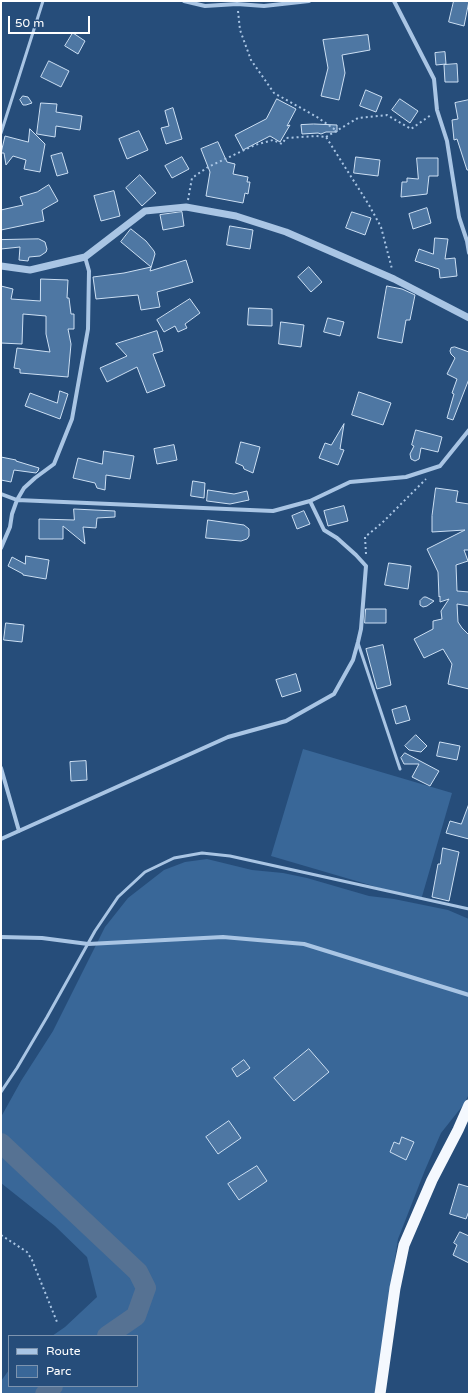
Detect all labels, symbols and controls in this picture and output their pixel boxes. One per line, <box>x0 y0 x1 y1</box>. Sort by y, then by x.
scale bar <box>10 8 92 34</box>
text: 50 m <box>15 16 44 30</box>
legend <box>8 1335 138 1387</box>
text: Route <box>46 1344 80 1358</box>
text: Parc <box>46 1364 71 1378</box>

